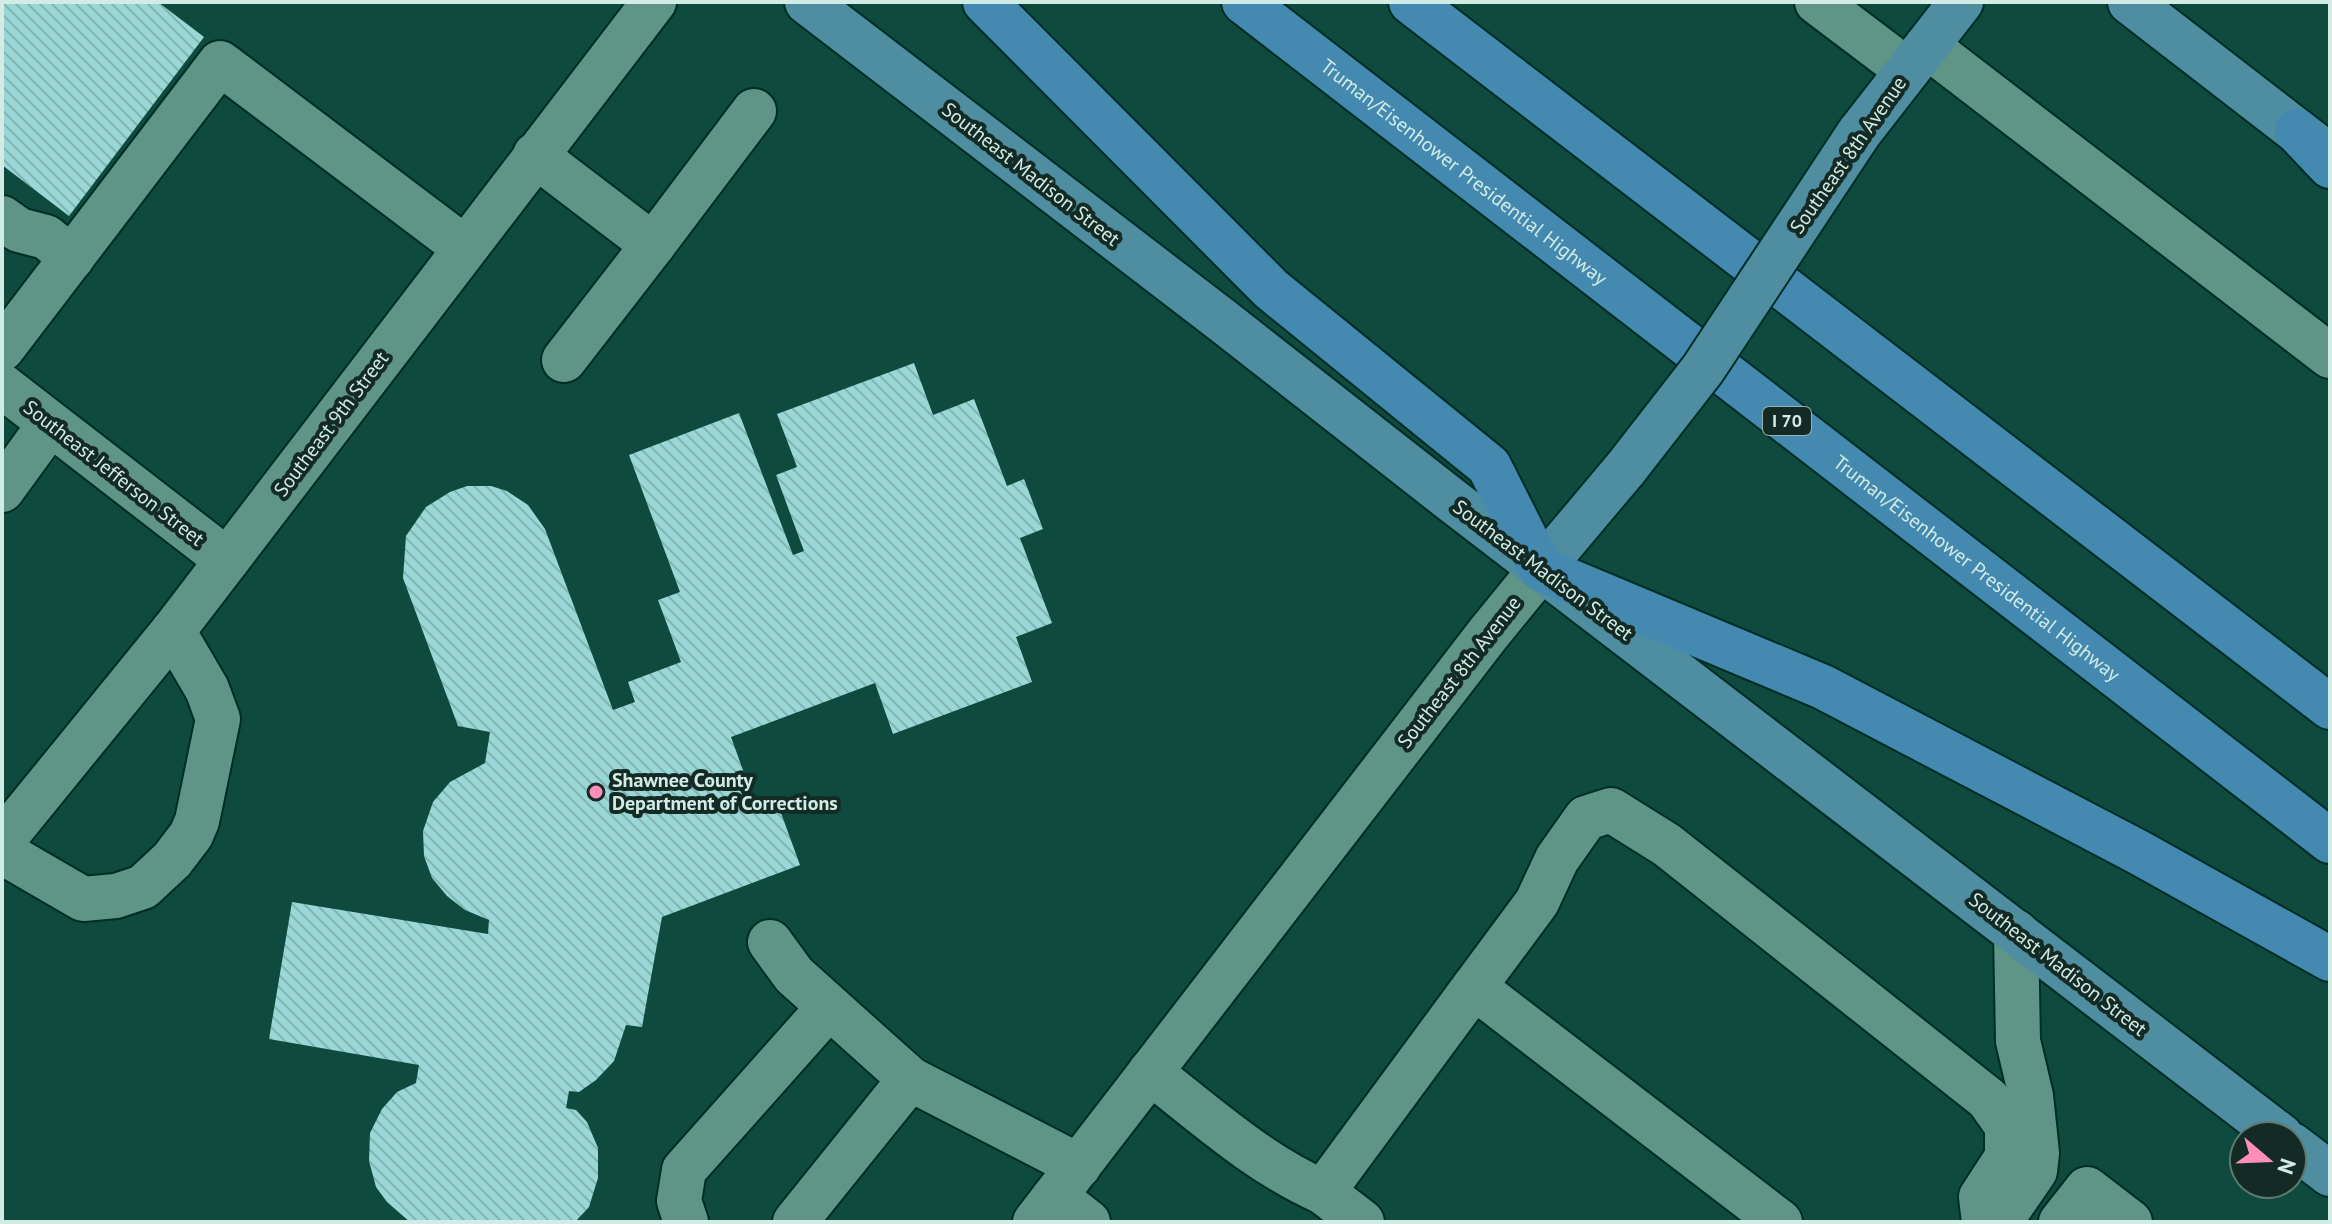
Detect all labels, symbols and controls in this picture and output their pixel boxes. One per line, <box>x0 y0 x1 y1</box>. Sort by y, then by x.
street label: Truman/Eisenhower Presidential Highway <box>1315 53 1613 291</box>
street label: Southeast 8th Avenue <box>1784 71 1912 239</box>
street label: Southeast Madison Street <box>937 96 1125 252</box>
street label: Southeast 9th Street <box>268 346 394 502</box>
street label: Southeast Jefferson Street <box>18 394 210 552</box>
road number: I 70 <box>1763 407 1811 435</box>
street label: Truman/Eisenhower Presidential Highway <box>1828 449 2126 688</box>
street label: Southeast Madison Street <box>1448 494 1638 646</box>
street label: Southeast 8th Avenue <box>1391 591 1527 753</box>
place label: Shawnee County Department of Corrections <box>612 767 838 816</box>
marker: Shawnee County Department of Corrections <box>587 783 605 801</box>
street label: Southeast Madison Street <box>1964 886 2152 1042</box>
north arrow <box>2228 1120 2308 1200</box>
text: N <box>2271 1155 2303 1178</box>

